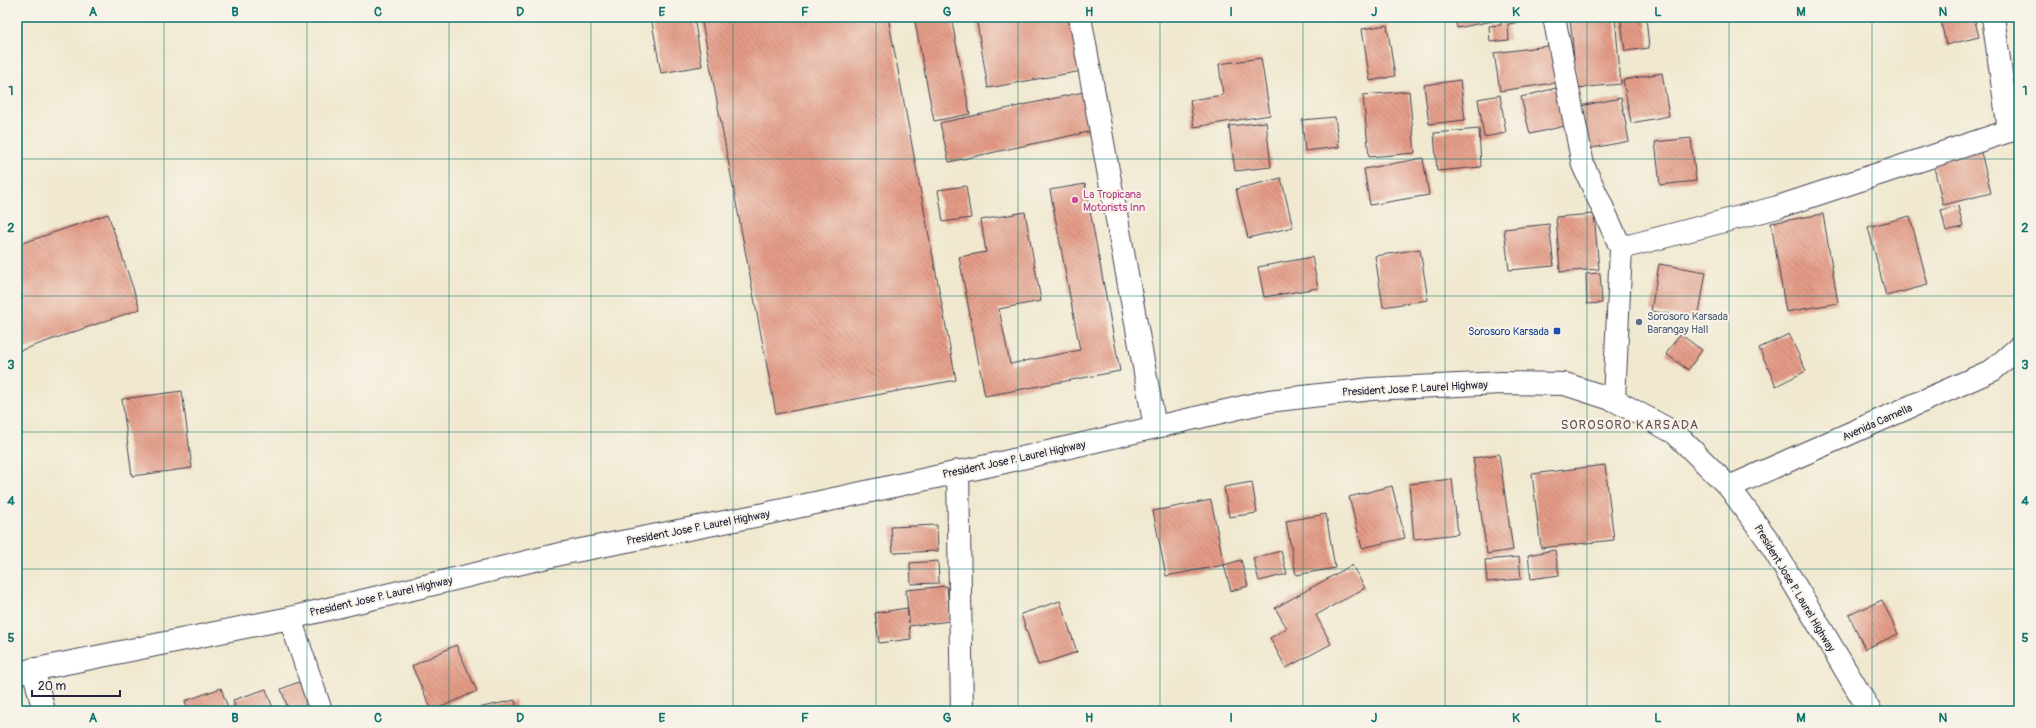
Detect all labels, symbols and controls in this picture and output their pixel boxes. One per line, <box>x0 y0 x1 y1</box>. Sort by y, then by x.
text: A <box>89 4 98 20</box>
text: B <box>231 4 239 20</box>
text: C <box>374 4 382 20</box>
text: D <box>516 4 524 20</box>
text: E <box>659 4 666 20</box>
text: F <box>801 4 809 20</box>
text: G <box>943 4 952 20</box>
text: H <box>1085 4 1093 20</box>
text: I <box>1229 4 1233 20</box>
text: J <box>1371 4 1377 20</box>
text: K <box>1512 4 1520 20</box>
text: L <box>1654 4 1662 20</box>
text: M <box>1796 4 1806 20</box>
text: N <box>1939 4 1948 20</box>
text: 1 <box>8 83 14 99</box>
text: 1 <box>2022 83 2028 99</box>
place label: La Tropicana Motorists Inn <box>1083 188 1145 214</box>
marker: La Tropicana Motorists Inn <box>1070 195 1080 205</box>
text: 2 <box>7 220 15 236</box>
text: 2 <box>2021 220 2029 236</box>
place label: Sorosoro Karsada Barangay Hall <box>1647 310 1728 336</box>
marker: Sorosoro Karsada Barangay Hall <box>1634 317 1644 327</box>
place label: Sorosoro Karsada <box>1468 325 1549 338</box>
marker: Sorosoro Karsada <box>1552 326 1562 336</box>
text: 3 <box>7 357 15 373</box>
text: 3 <box>2021 357 2029 373</box>
street label: President Jose P. Laurel Highway <box>1342 378 1489 399</box>
street label: Avenida Camella <box>1840 401 1914 444</box>
district label: SOROSORO KARSADA <box>1561 417 1699 433</box>
street label: President Jose P. Laurel Highway <box>941 438 1087 481</box>
text: 4 <box>7 493 15 509</box>
text: 4 <box>2021 493 2029 509</box>
street label: President Jose P. Laurel Highway <box>625 507 771 548</box>
street label: President Jose P. Laurel Highway <box>1751 522 1838 654</box>
street label: President Jose P. Laurel Highway <box>309 574 454 619</box>
text: 5 <box>7 630 15 646</box>
text: 5 <box>2021 630 2029 646</box>
scale bar <box>32 672 120 698</box>
text: 20 m <box>38 679 67 694</box>
text: A <box>89 710 98 726</box>
text: B <box>231 710 239 726</box>
text: C <box>374 710 382 726</box>
text: D <box>516 710 524 726</box>
text: E <box>659 710 666 726</box>
text: F <box>801 710 809 726</box>
text: G <box>943 710 952 726</box>
text: H <box>1085 710 1093 726</box>
text: I <box>1229 710 1233 726</box>
text: J <box>1371 710 1377 726</box>
text: K <box>1512 710 1520 726</box>
text: L <box>1654 710 1662 726</box>
text: M <box>1796 710 1806 726</box>
text: N <box>1939 710 1948 726</box>

